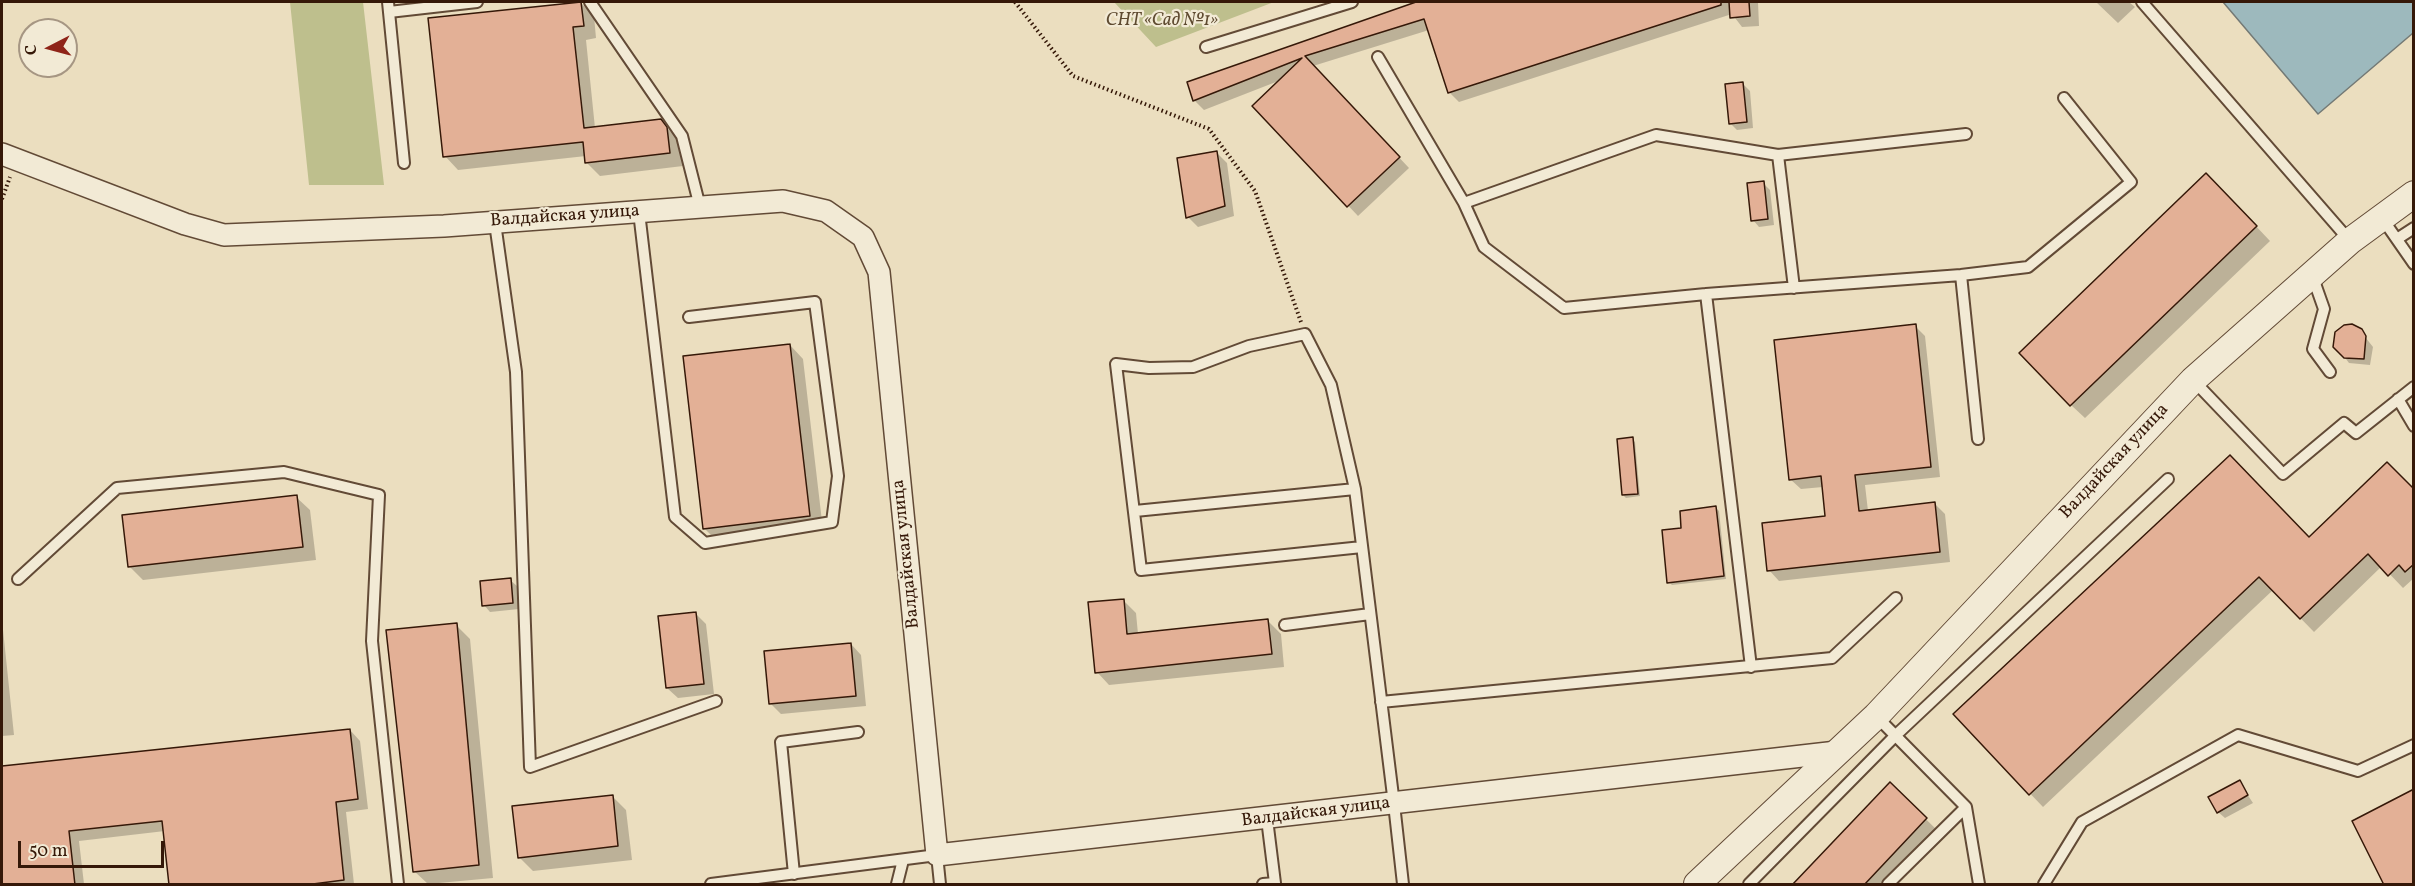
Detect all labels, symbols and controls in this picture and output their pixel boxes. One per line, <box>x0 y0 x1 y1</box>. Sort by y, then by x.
park label: СНТ «Сад №1» <box>1106 11 1218 33</box>
north arrow <box>18 18 78 78</box>
text: С <box>21 43 44 56</box>
street label: Валдайская улица <box>490 201 640 233</box>
street label: Валдайская улица <box>2056 400 2174 524</box>
street label: Валдайская улица <box>888 478 926 630</box>
street label: Валдайская улица <box>1240 793 1392 833</box>
scale bar <box>21 829 166 867</box>
text: 50 m <box>29 839 68 864</box>

